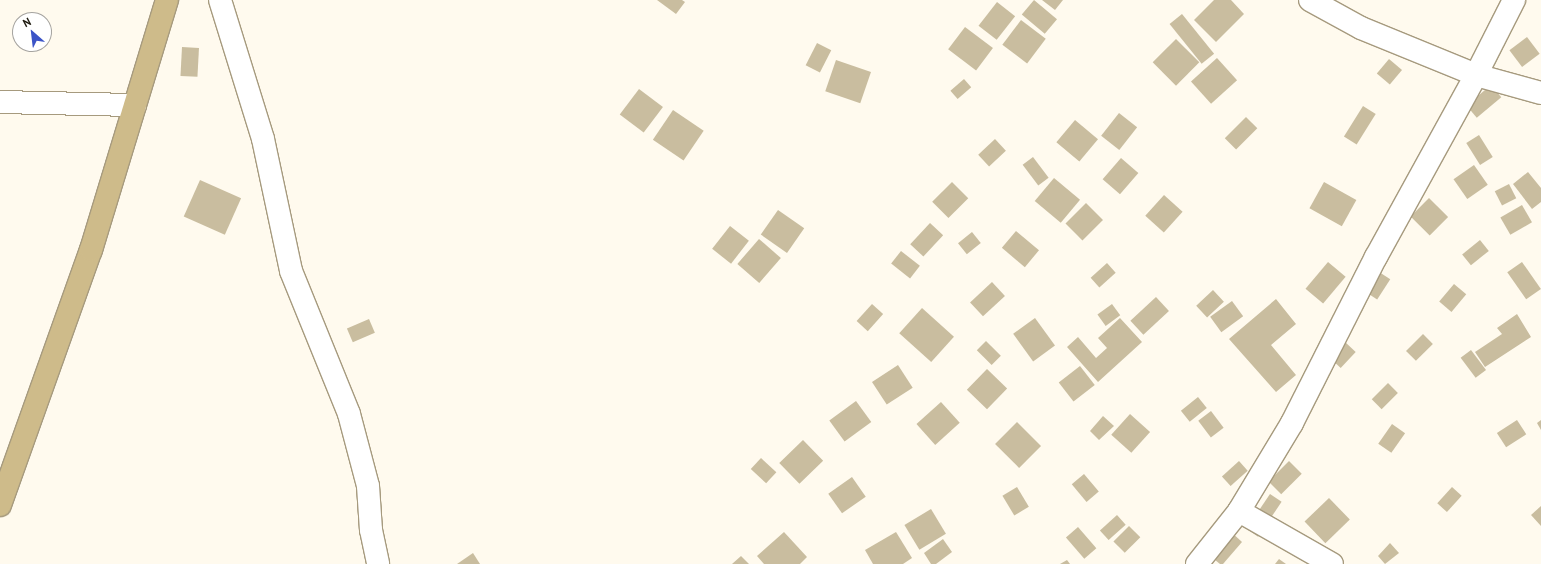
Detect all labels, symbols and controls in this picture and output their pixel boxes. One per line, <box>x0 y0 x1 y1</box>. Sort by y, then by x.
north arrow <box>12 12 52 52</box>
text: N <box>20 14 33 30</box>

